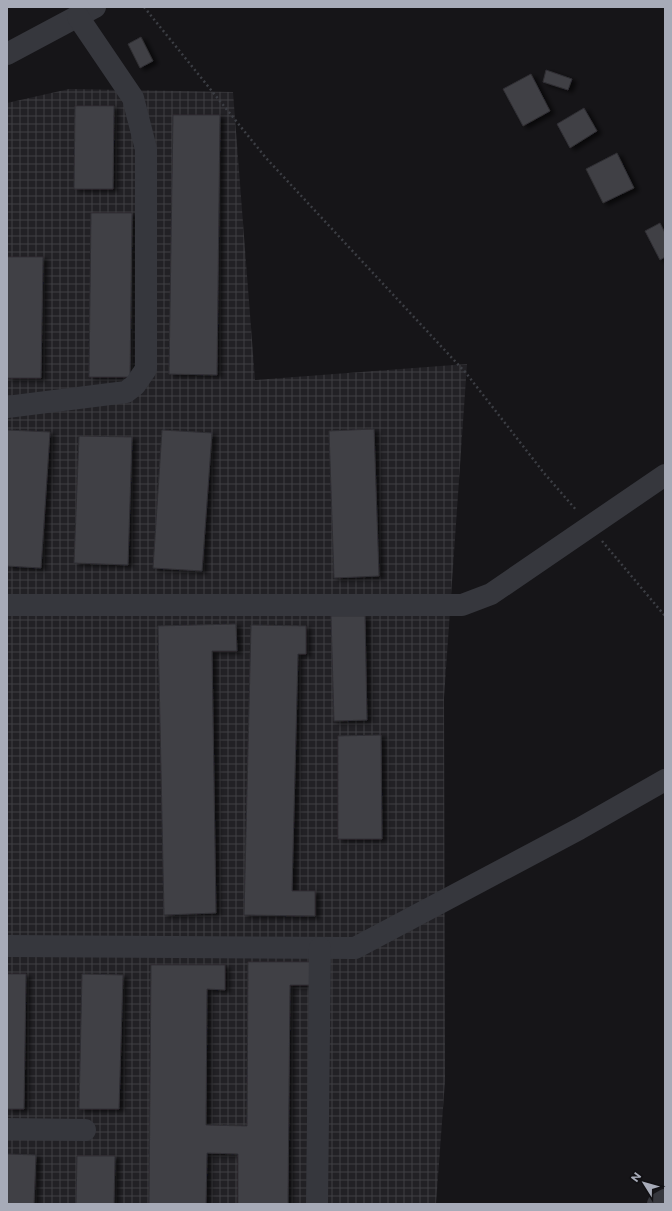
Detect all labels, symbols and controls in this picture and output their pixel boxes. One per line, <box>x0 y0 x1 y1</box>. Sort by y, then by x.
north arrow <box>624 1163 664 1203</box>
text: N <box>628 1169 644 1185</box>

